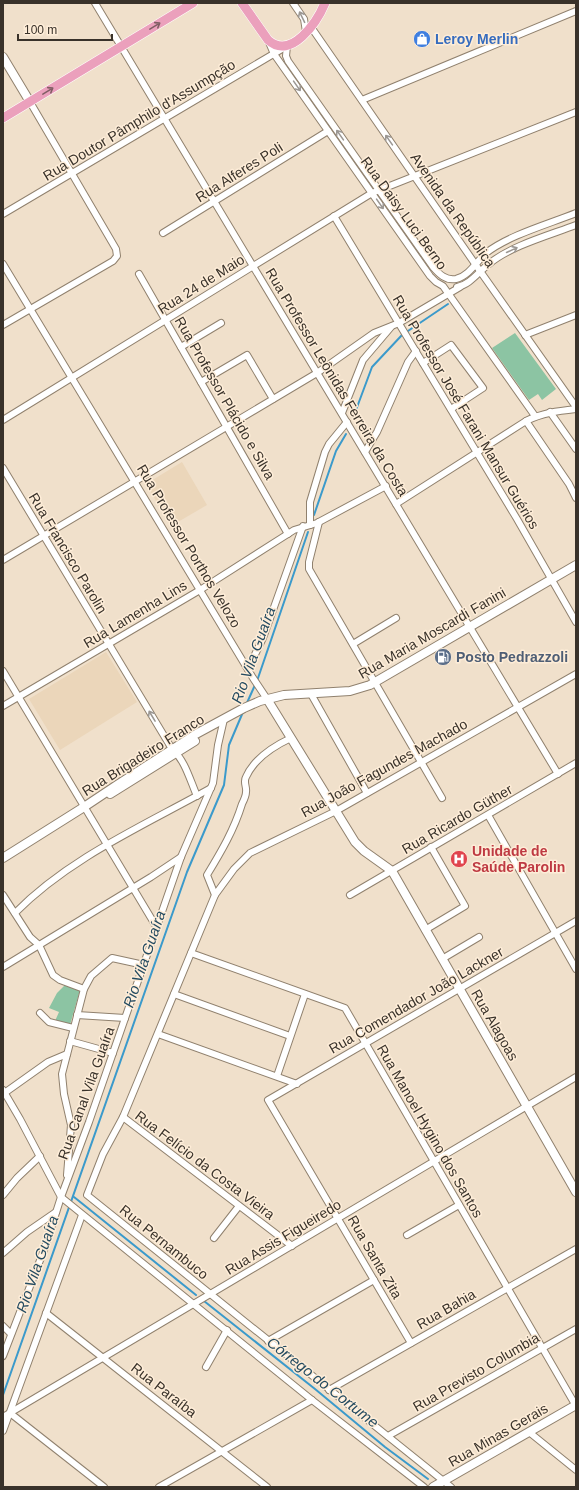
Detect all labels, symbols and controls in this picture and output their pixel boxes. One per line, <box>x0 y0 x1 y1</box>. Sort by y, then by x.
one-way arrow <box>298 11 305 23</box>
scale bar <box>18 16 112 42</box>
one-way arrow <box>149 22 161 30</box>
text: 100 m <box>24 23 57 37</box>
shop icon: Leroy Merlin <box>412 29 432 49</box>
place label: Leroy Merlin <box>435 31 518 47</box>
street label: Rua Doutor Pâmphilo d'Assumpção <box>40 56 238 184</box>
one-way arrow <box>293 80 301 91</box>
one-way arrow <box>42 86 54 94</box>
one-way arrow <box>336 130 344 141</box>
one-way arrow <box>385 135 393 146</box>
street label: Rua Alferes Poli <box>193 139 285 205</box>
street label: Avenida da República <box>407 150 499 270</box>
street label: Rua Daisy Luci Berno <box>358 154 450 273</box>
one-way arrow <box>376 198 384 209</box>
one-way arrow <box>506 246 518 253</box>
street label: Rua 24 de Maio <box>155 251 247 317</box>
street label: Rua Professor Leônidas Ferreira da Costa <box>262 265 412 499</box>
street label: Rua Professor José Farani Mansur Guérios <box>390 292 542 532</box>
street label: Rua Professor Plácido e Silva <box>172 314 278 482</box>
street label: Rua Professor Porthos Velozo <box>134 462 244 631</box>
street label: Rua Francisco Parolin <box>26 490 110 616</box>
street label: Rua Lamenha Lins <box>81 577 189 651</box>
street label: Rua Maria Moscardi Fanini <box>356 584 508 682</box>
water label: Rio Vila Guaíra <box>228 604 278 706</box>
fuel station icon: Posto Pedrazzoli <box>433 647 453 667</box>
place label: Posto Pedrazzoli <box>456 649 568 665</box>
one-way arrow <box>148 710 156 722</box>
street label: Rua Brigadeiro Franco <box>79 711 207 799</box>
street label: Rua João Fagundes Machado <box>298 715 470 820</box>
street label: Rua Ricardo Güther <box>399 781 515 857</box>
place label: Unidade de Saúde Parolin <box>472 843 565 875</box>
hospital icon: Unidade de Saúde Parolin <box>449 849 469 869</box>
water label: Rio Vila Guaíra <box>119 908 169 1010</box>
street label: Rua Comendador João Lackner <box>326 943 506 1057</box>
street label: Rua Alagoas <box>468 987 522 1063</box>
street label: Rua Canal Vila Guaíra <box>55 1024 118 1161</box>
street label: Rua Manoel Hygino dos Santos <box>374 1042 486 1220</box>
street label: Rua Felício da Costa Vieira <box>132 1107 278 1223</box>
street label: Rua Assis Figueiredo <box>222 1196 344 1278</box>
street label: Rua Pernambuco <box>117 1201 212 1283</box>
water label: Rio Vila Guaíra <box>12 1213 62 1315</box>
street label: Rua Santa Zita <box>345 1213 405 1302</box>
street label: Rua Bahia <box>414 1286 478 1332</box>
street label: Rua Previsto Columbia <box>410 1329 542 1415</box>
water label: Córrego do Cortume <box>264 1333 382 1431</box>
street label: Rua Paraíba <box>128 1359 200 1421</box>
street label: Rua Minas Gerais <box>445 1400 551 1470</box>

